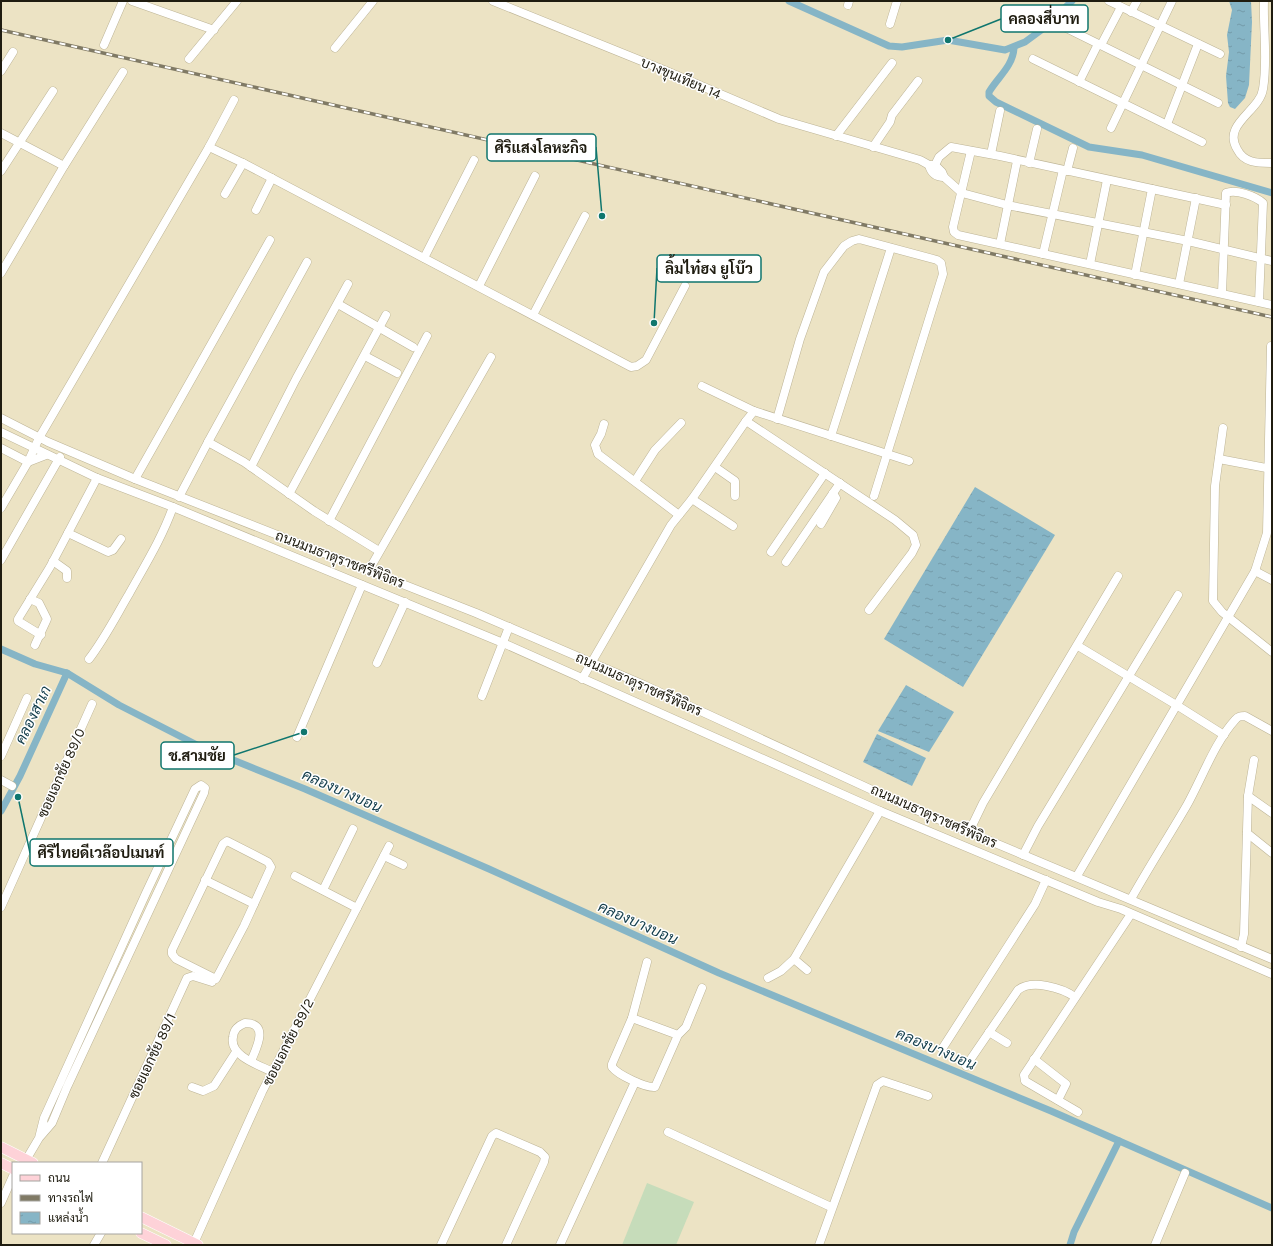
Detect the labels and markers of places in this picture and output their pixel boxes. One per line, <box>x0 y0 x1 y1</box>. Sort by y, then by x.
callout: คลองสี่บาท <box>1001 5 1088 32</box>
callout: ศิริแสงโลหะกิจ <box>487 134 596 161</box>
callout: ลิ้มไท๋ฮง ยูโบ๊ว <box>657 255 761 282</box>
callout: ช.สามชัย <box>161 742 234 769</box>
callout: ศิริไทยดีเวล๊อปเมนท์ <box>30 839 173 866</box>

